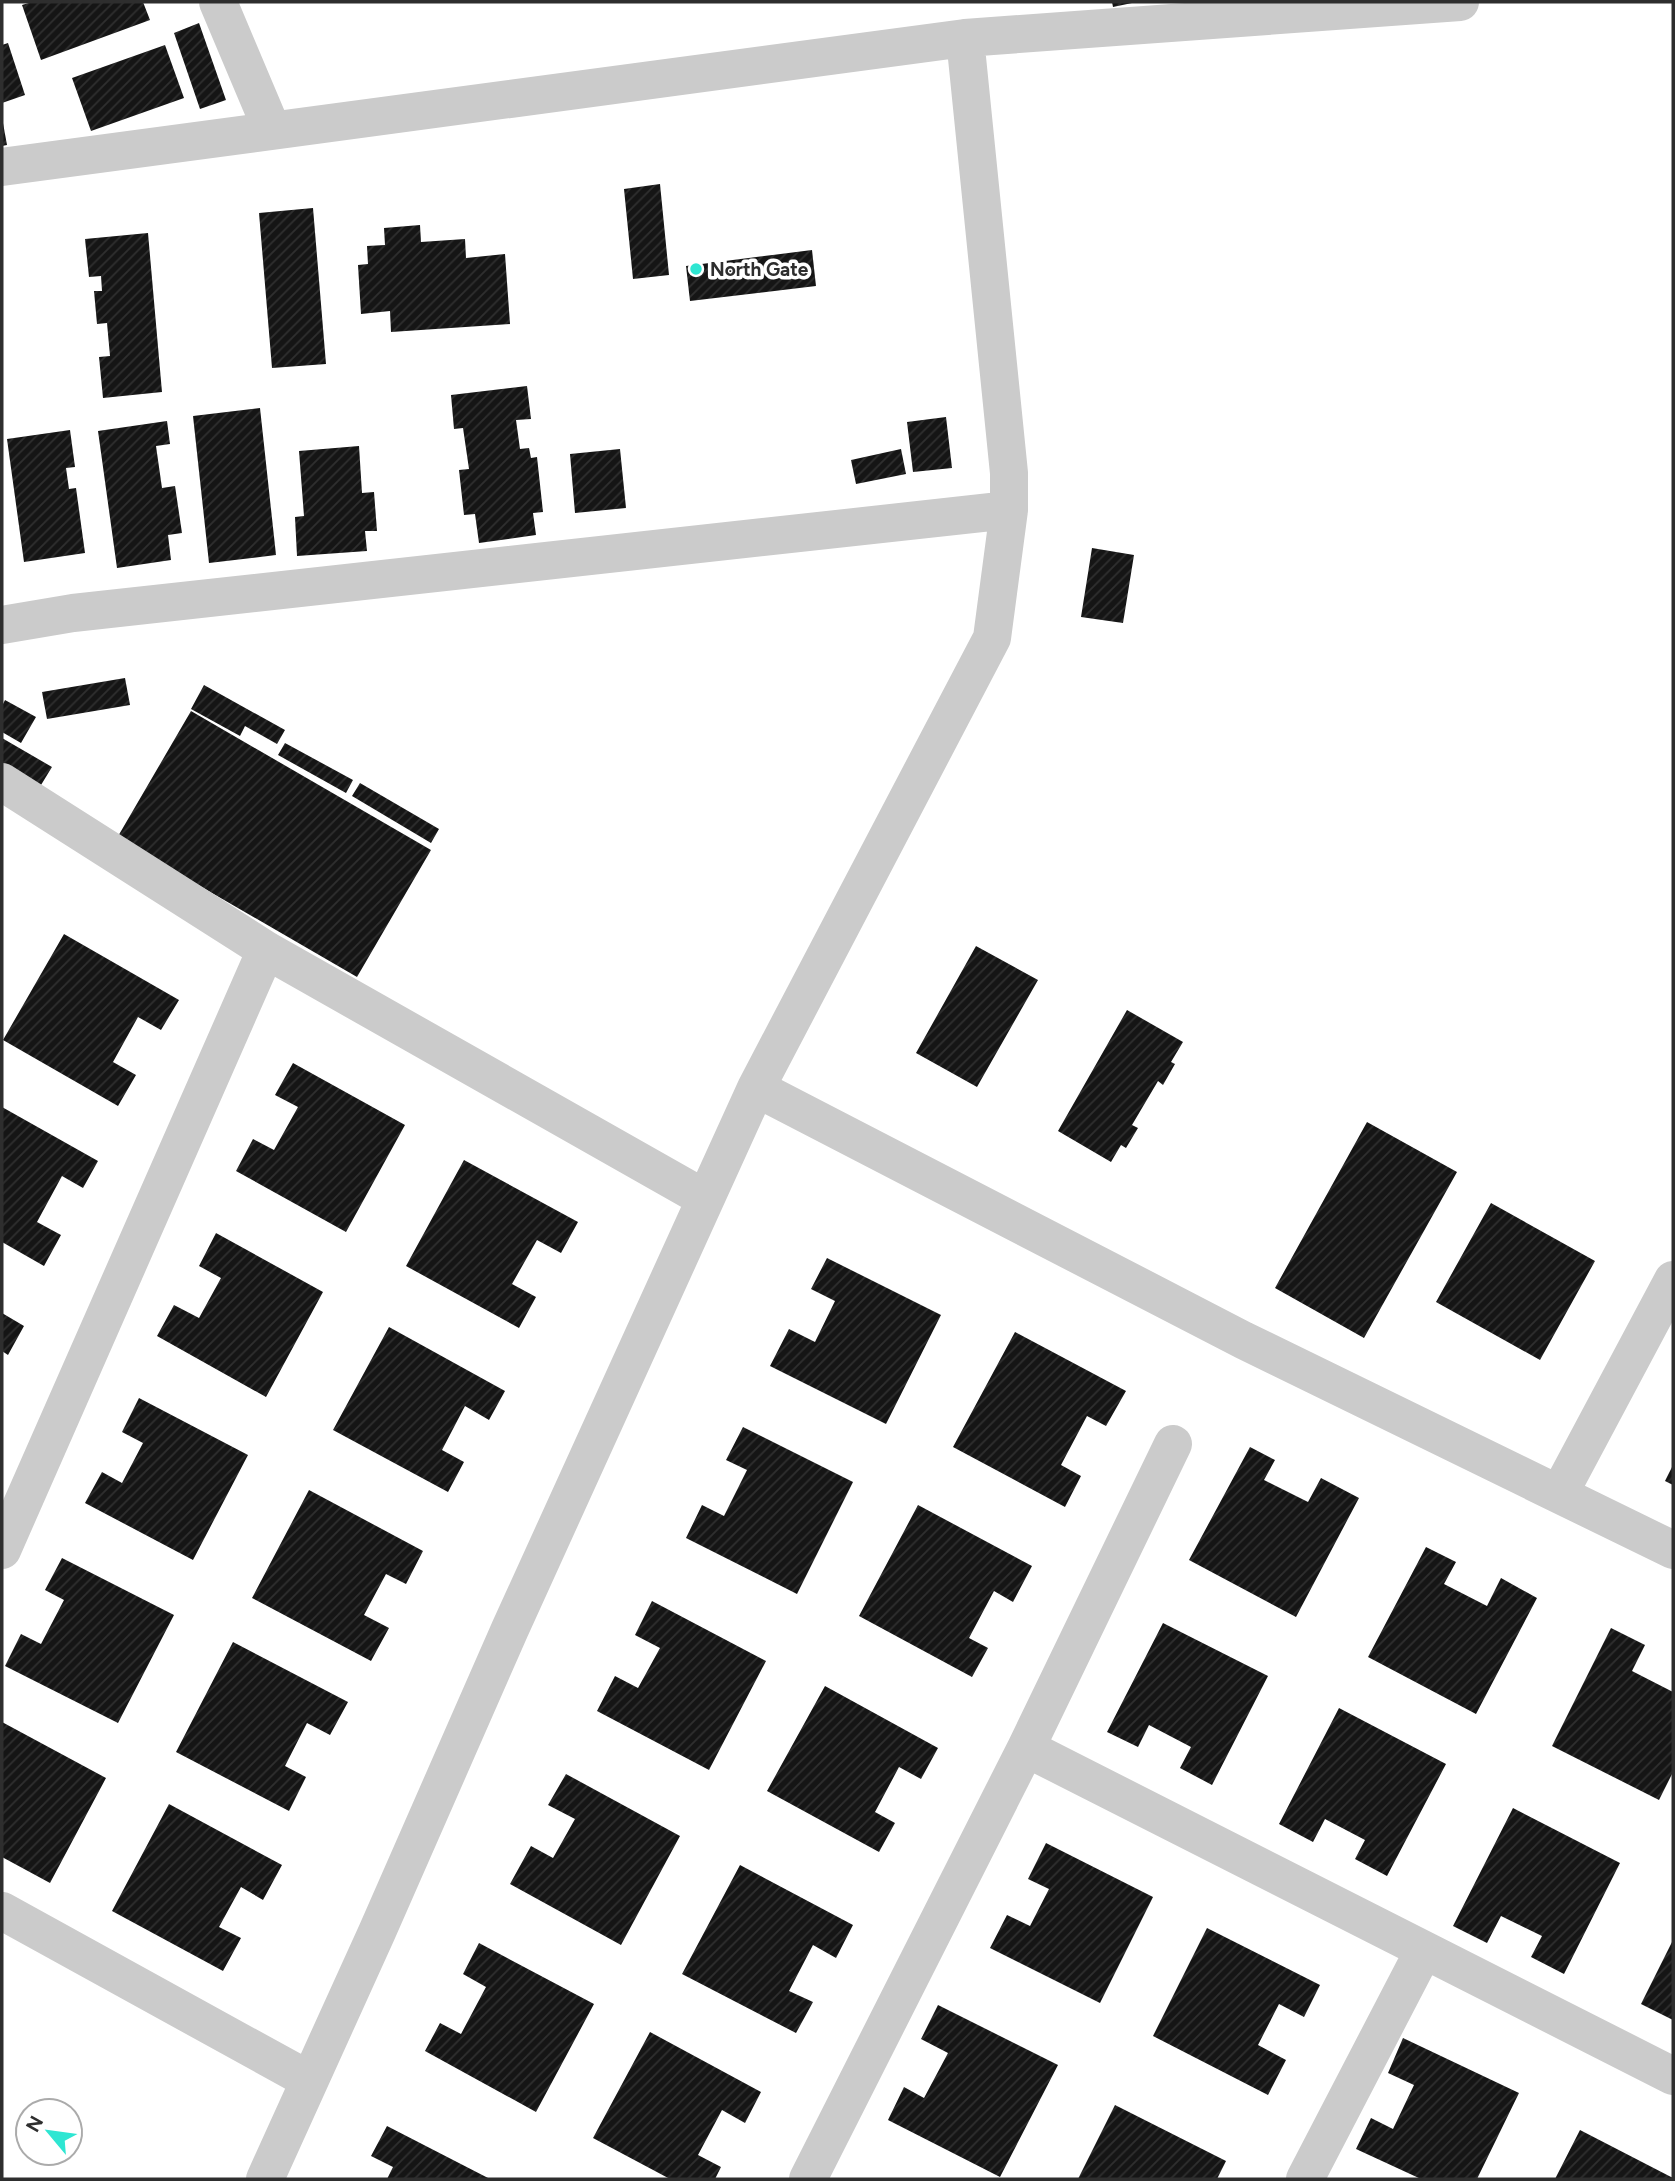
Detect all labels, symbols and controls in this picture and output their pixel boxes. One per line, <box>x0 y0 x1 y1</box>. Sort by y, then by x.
place label: North Gate <box>710 258 809 281</box>
marker: North Gate <box>688 261 704 277</box>
north arrow <box>14 2097 84 2167</box>
text: N <box>21 2112 48 2136</box>

